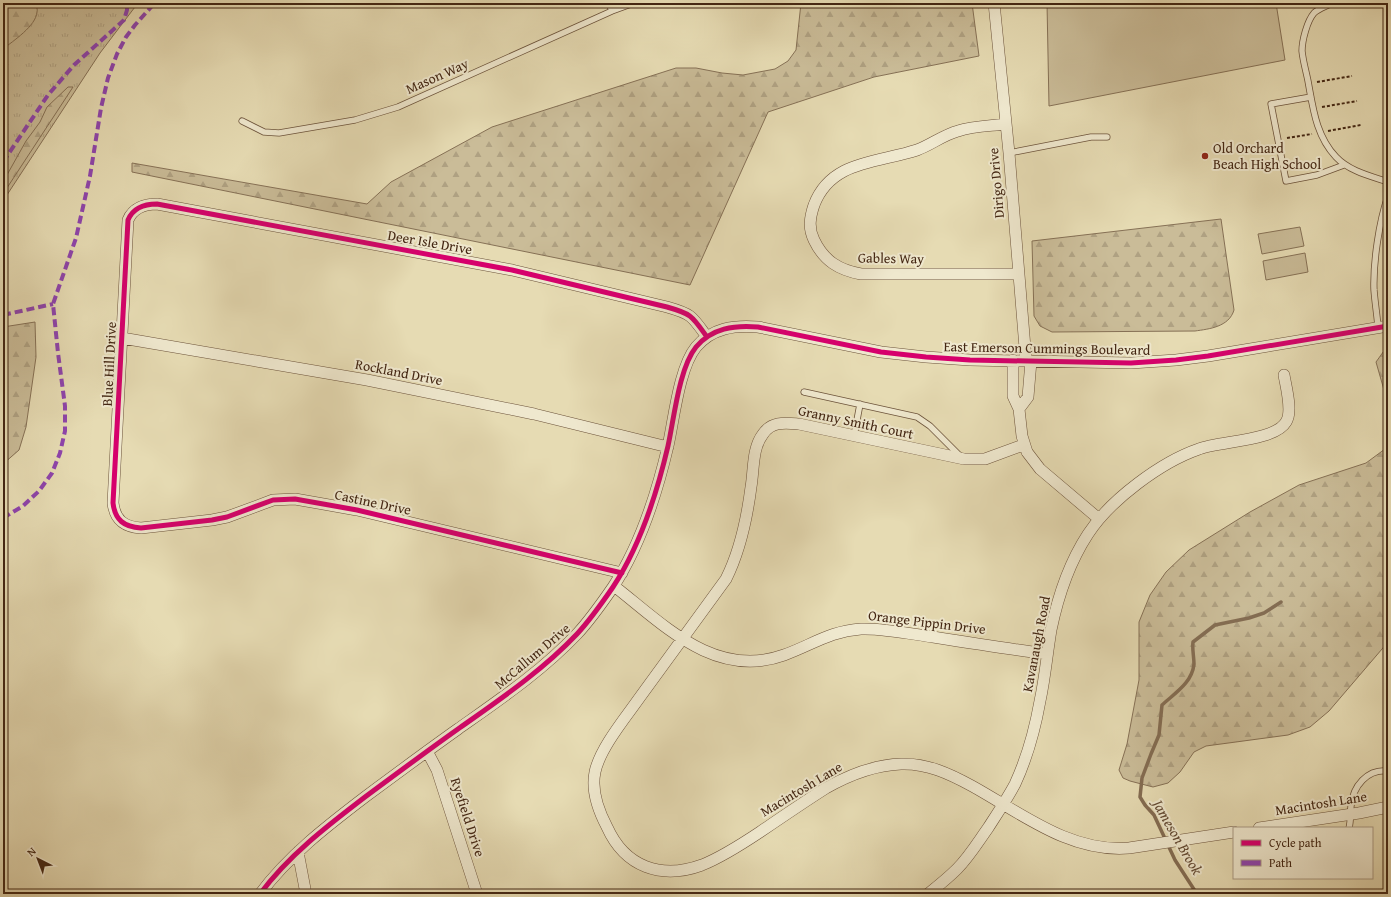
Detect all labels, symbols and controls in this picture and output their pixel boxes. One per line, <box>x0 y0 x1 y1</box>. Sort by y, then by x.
street label: Mason Way <box>402 53 472 99</box>
place label: Old Orchard Beach High School <box>1213 138 1321 174</box>
street label: Dirigo Drive <box>983 146 1009 219</box>
marker: Old Orchard Beach High School <box>1200 151 1210 161</box>
street label: Deer Isle Drive <box>386 225 474 259</box>
street label: Gables Way <box>858 247 924 269</box>
street label: Blue Hill Drive <box>97 321 121 407</box>
street label: East Emerson Cummings Boulevard <box>943 336 1151 360</box>
street label: Rockland Drive <box>354 354 445 390</box>
street label: Granny Smith Court <box>796 400 916 444</box>
street label: Castine Drive <box>333 484 413 520</box>
street label: Kavanaugh Road <box>1017 594 1055 694</box>
street label: Orange Pippin Drive <box>867 605 987 639</box>
street label: McCallum Drive <box>490 618 574 694</box>
street label: Macintosh Lane <box>756 756 846 821</box>
street label: Ryefield Drive <box>446 775 490 860</box>
street label: Macintosh Lane <box>1274 786 1369 820</box>
water label: Jameson Brook <box>1147 793 1208 879</box>
legend <box>1233 827 1373 879</box>
text: Cycle path <box>1269 834 1322 851</box>
north arrow <box>18 839 58 879</box>
text: N <box>23 843 40 860</box>
text: Path <box>1269 854 1292 871</box>

